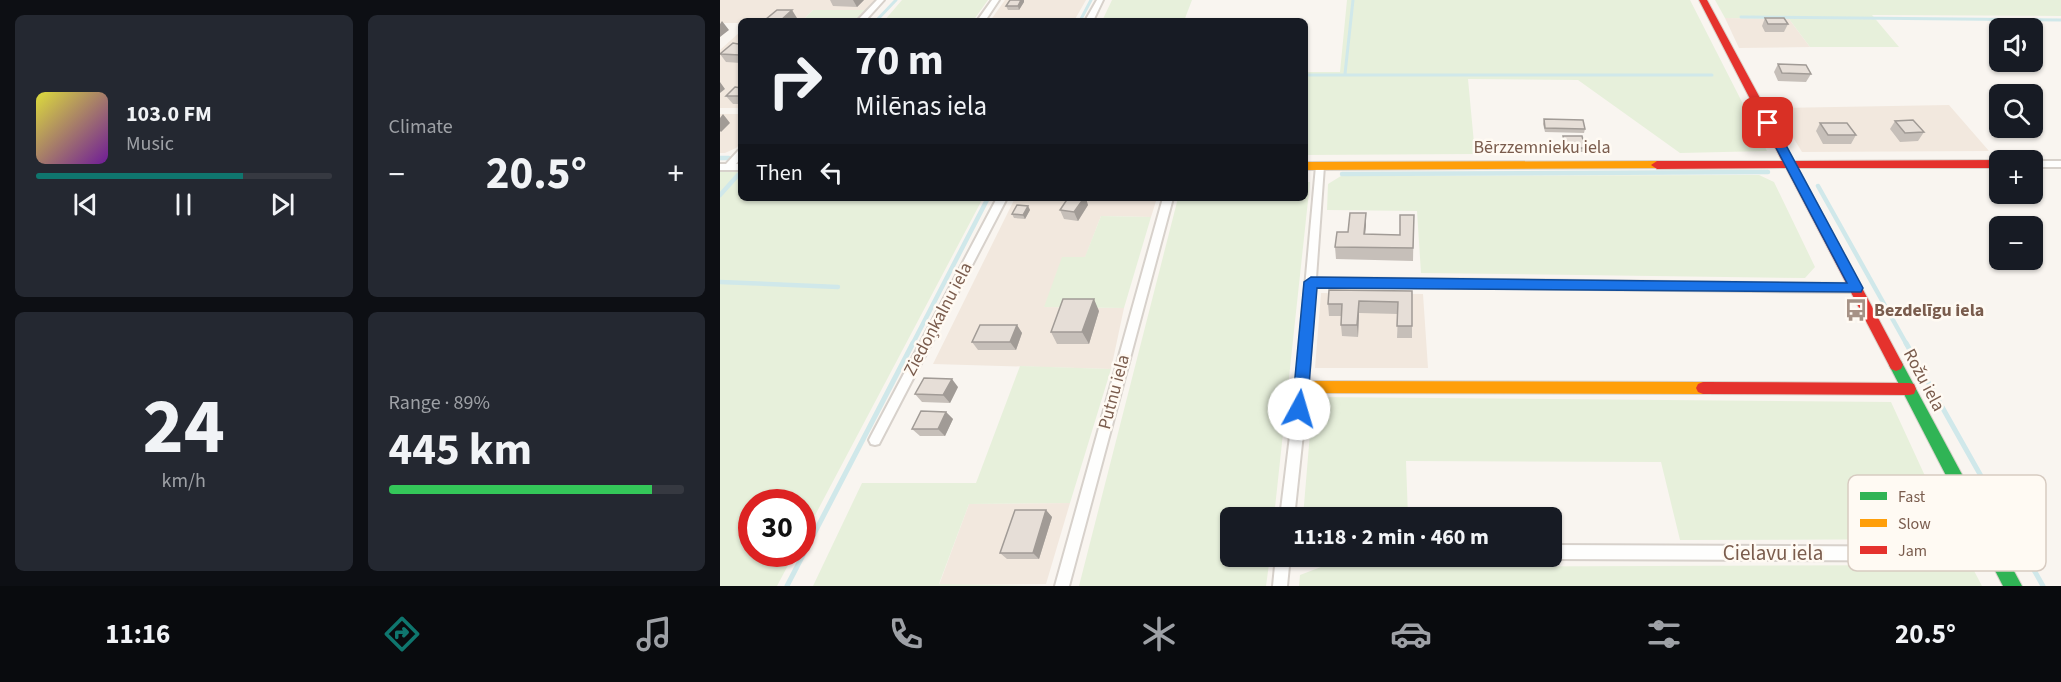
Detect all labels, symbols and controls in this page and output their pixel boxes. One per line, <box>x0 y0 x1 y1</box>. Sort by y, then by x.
map controls <box>1989 18 2043 270</box>
button: sound <box>1989 18 2043 72</box>
text: 70 m <box>855 31 944 91</box>
icon: right <box>756 42 834 120</box>
button: search <box>1989 84 2043 138</box>
text: Milēnas iela <box>855 87 987 126</box>
pin <box>1742 97 1793 148</box>
text: 103.0 FM <box>126 98 212 130</box>
icon: arrive <box>1751 106 1784 139</box>
text: Climate <box>389 113 453 141</box>
text: Music <box>126 130 174 158</box>
street label: Bērzzemnieku iela <box>1474 135 1610 160</box>
text: 20.5° <box>486 142 587 206</box>
button: + <box>1989 150 2043 204</box>
text: − <box>389 151 405 198</box>
text: + <box>668 151 684 198</box>
icon: left <box>815 156 848 189</box>
text: Then <box>756 157 803 189</box>
icon: previous <box>69 188 102 221</box>
icon: pause <box>167 188 200 221</box>
icon: next <box>266 188 299 221</box>
button: − <box>1989 216 2043 270</box>
street label: Ziedoņkalnu iela <box>898 258 978 380</box>
bus stop icon: Bezdelīgu iela <box>1843 297 1869 323</box>
place label: Bezdelīgu iela <box>1874 298 1984 323</box>
street label: Rožu iela <box>1897 344 1951 416</box>
street label: Putnu iela <box>1092 352 1136 432</box>
text: 24 <box>143 372 225 483</box>
position arrow <box>1267 377 1331 441</box>
text: Range · 89% <box>389 389 490 417</box>
text: 445 km <box>389 418 532 482</box>
text: km/h <box>162 467 206 495</box>
legend <box>1848 475 2046 571</box>
text: Fast <box>1898 486 1926 508</box>
speed limit sign: 30 <box>738 489 816 567</box>
text: Slow <box>1898 513 1931 535</box>
text: 11:18 · 2 min · 460 m <box>1293 521 1489 553</box>
street label: Cielavu iela <box>1723 538 1823 568</box>
text: Jam <box>1898 540 1927 562</box>
icon: directions <box>381 613 423 655</box>
icon: music <box>633 613 675 655</box>
icon: phone <box>885 613 927 655</box>
icon: climate <box>1138 613 1180 655</box>
icon: car <box>1390 613 1432 655</box>
icon: filters <box>1643 613 1685 655</box>
text: 11:16 <box>105 615 170 654</box>
text: 20.5° <box>1895 615 1956 654</box>

